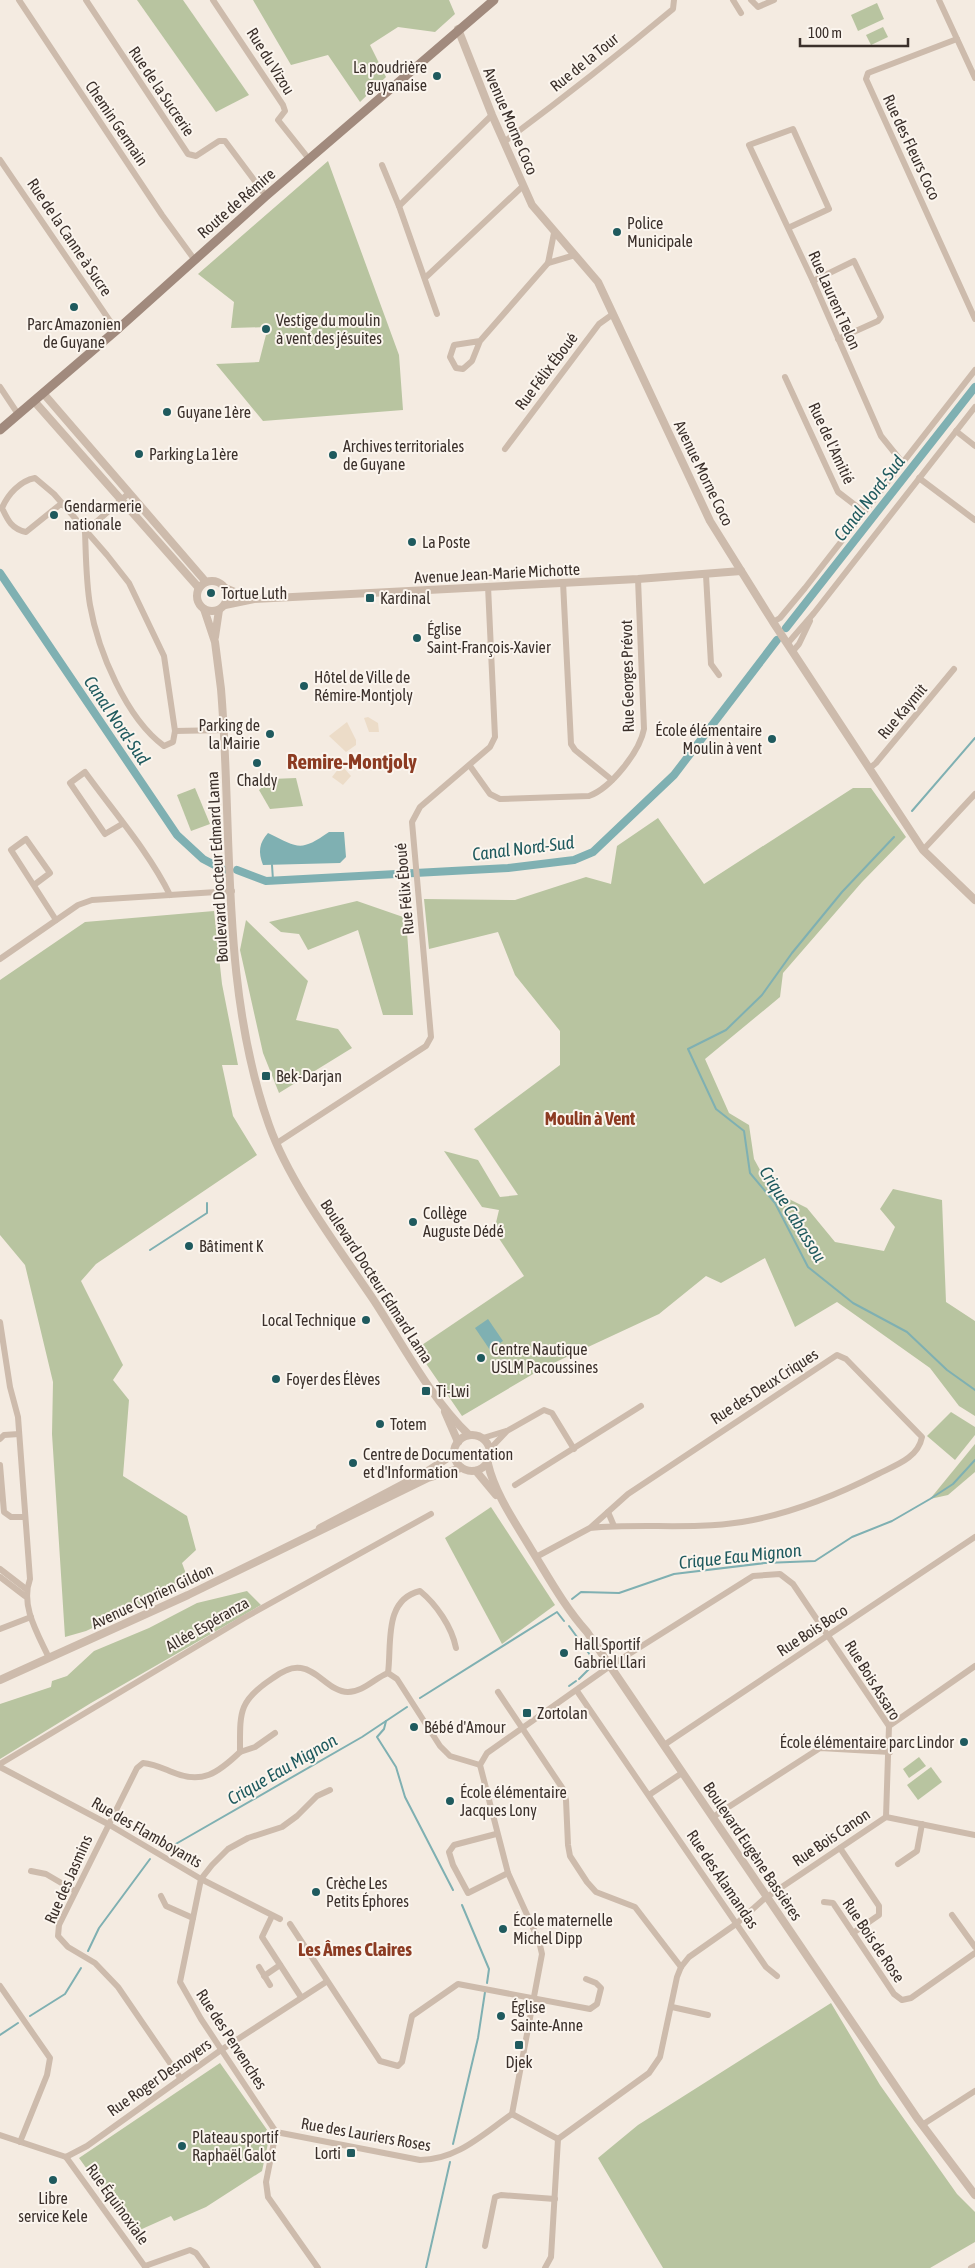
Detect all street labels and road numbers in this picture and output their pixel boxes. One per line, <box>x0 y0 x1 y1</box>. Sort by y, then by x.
street label: Rue du Vizou <box>243 24 299 98</box>
street label: Rue de la Tour <box>546 29 622 95</box>
street label: Rue de la Sucrerie <box>125 43 199 139</box>
street label: Avenue Morne Coco <box>480 65 542 177</box>
street label: Chemin Germain <box>82 77 152 169</box>
street label: Rue des Fleurs Coco <box>880 91 944 203</box>
street label: Route de Rémire <box>194 165 278 241</box>
street label: Rue de la Canne à Sucre <box>24 175 116 299</box>
street label: Rue Laurent Telon <box>805 248 865 352</box>
street label: Rue Félix Éboué <box>511 329 581 413</box>
street label: Rue de l'Amitié <box>805 399 859 487</box>
street label: Avenue Morne Coco <box>671 417 737 529</box>
street label: Avenue Jean-Marie Michotte <box>414 560 580 586</box>
street label: Rue Georges Prévot <box>617 619 638 732</box>
street label: Rue Kaymit <box>874 679 931 743</box>
street label: Boulevard Docteur Edmard Lama <box>203 771 231 963</box>
street label: Rue Félix Éboué <box>391 842 417 936</box>
street label: Boulevard Docteur Edmard Lama <box>317 1196 437 1366</box>
street label: Rue des Deux Criques <box>707 1344 822 1428</box>
street label: Avenue Cyprien Gildon <box>88 1560 216 1633</box>
street label: Allée Espéranza <box>162 1593 252 1656</box>
street label: Rue Bois Boco <box>773 1601 851 1659</box>
street label: Rue Bois Assaro <box>841 1637 905 1723</box>
street label: Boulevard Eugène Bassières <box>699 1778 806 1924</box>
street label: Rue des Flamboyants <box>88 1793 206 1872</box>
street label: Rue Bois Canon <box>789 1805 873 1869</box>
street label: Rue des Alamandas <box>683 1826 763 1932</box>
street label: Rue des Jasmins <box>41 1832 96 1926</box>
street label: Rue Bois de Rose <box>839 1895 909 1985</box>
street label: Rue des Pervenches <box>193 1986 271 2093</box>
street label: Rue Roger Desnoyers <box>104 2034 215 2120</box>
street label: Rue des Lauriers Roses <box>300 2114 433 2154</box>
street label: Rue Équinoxiale <box>82 2160 153 2248</box>

